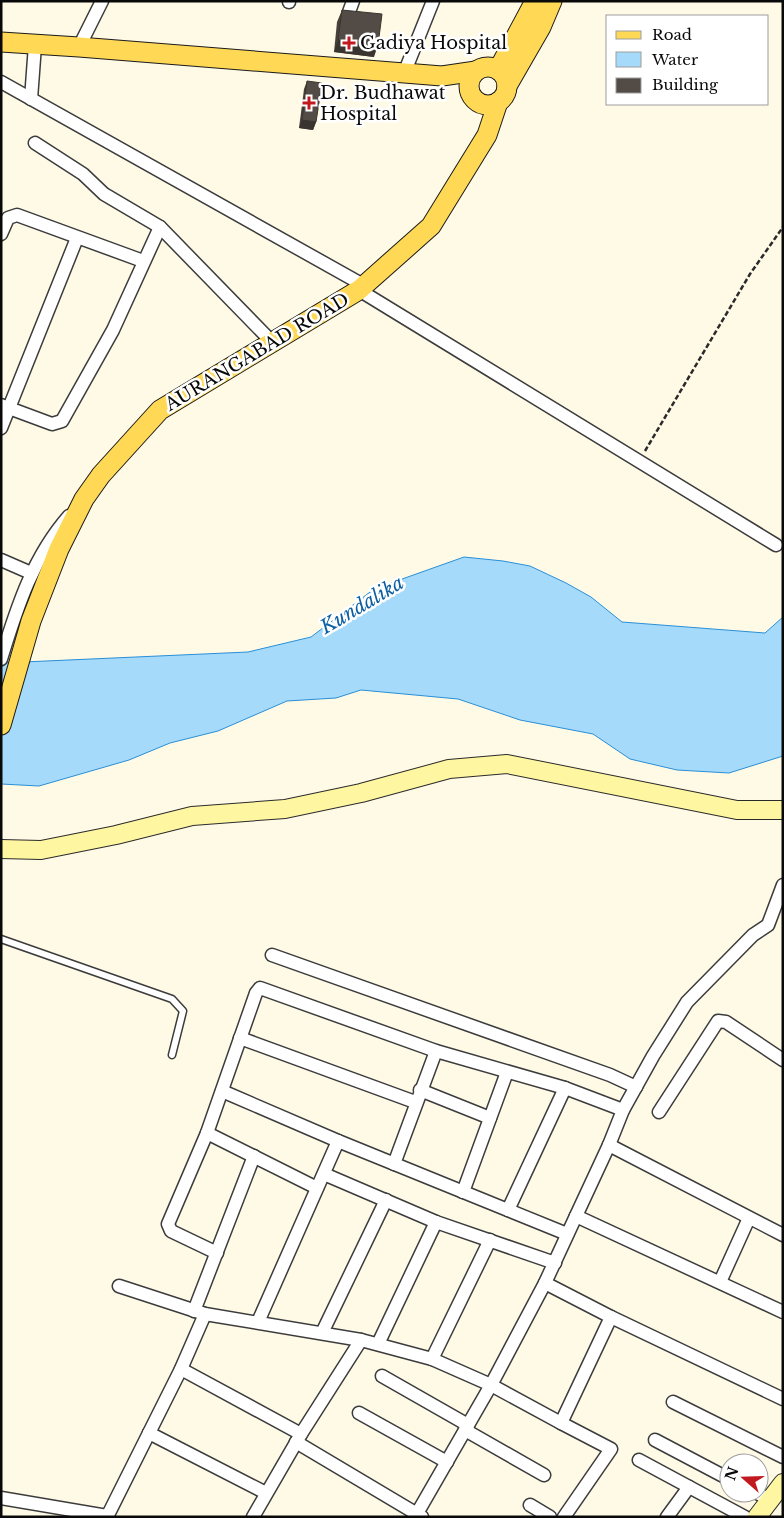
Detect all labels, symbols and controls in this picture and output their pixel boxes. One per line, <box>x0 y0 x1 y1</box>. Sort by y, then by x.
legend <box>606 15 769 105</box>
text: Road <box>652 25 692 44</box>
place label: Gadiya Hospital <box>360 32 507 54</box>
marker: Gadiya Hospital <box>342 36 356 50</box>
text: Water <box>651 50 699 69</box>
text: Building <box>652 75 719 94</box>
place label: Dr. Budhawat Hospital <box>320 82 446 125</box>
marker: Dr. Budhawat Hospital <box>302 96 316 110</box>
street label: AURANGABAD ROAD <box>160 288 353 416</box>
water label: Kundalika <box>315 571 408 639</box>
north arrow <box>719 1453 769 1503</box>
text: N <box>721 1464 742 1483</box>

